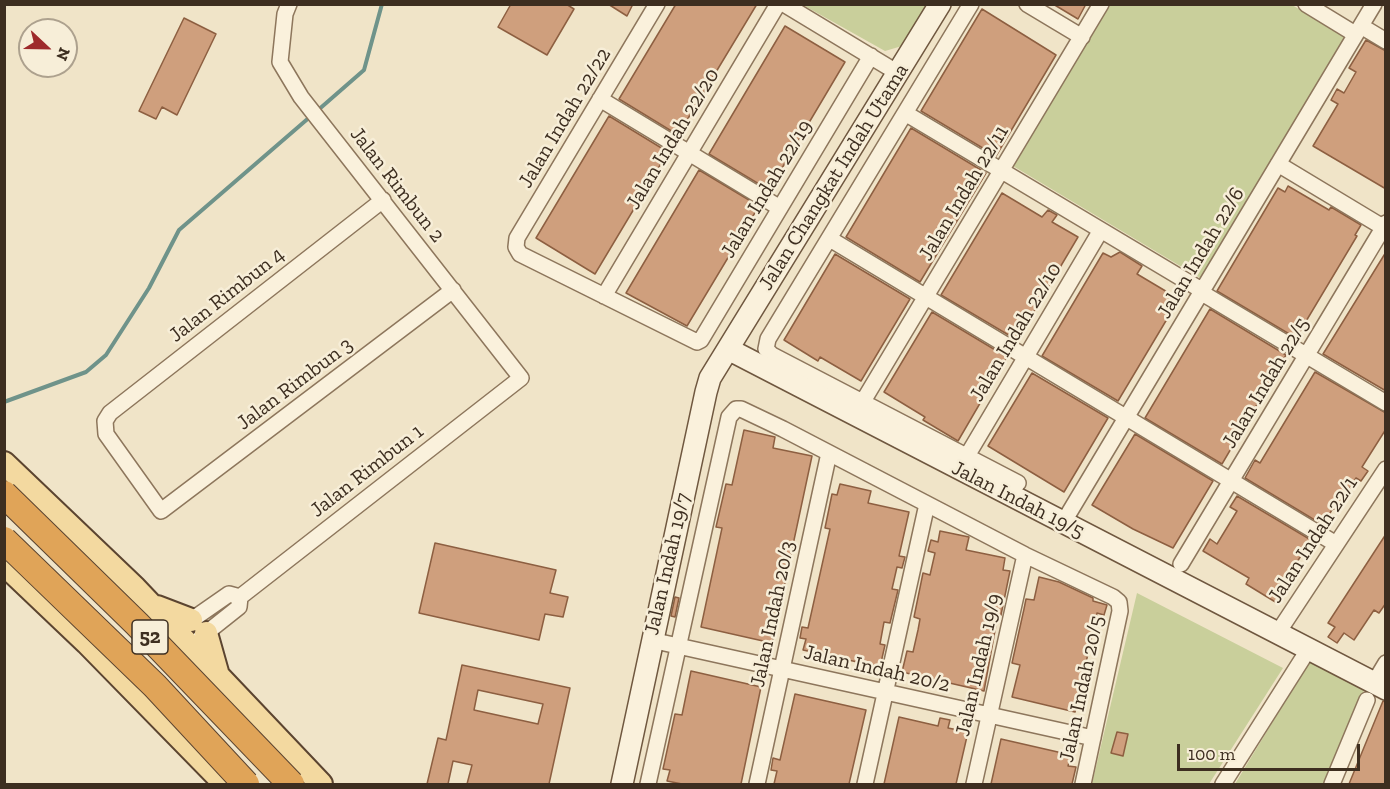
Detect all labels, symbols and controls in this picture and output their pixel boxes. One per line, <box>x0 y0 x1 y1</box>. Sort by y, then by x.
north arrow <box>18 18 78 78</box>
street label: Jalan Indah 22/22 <box>513 43 617 193</box>
text: N <box>52 45 74 63</box>
street label: Jalan Changkat Indah Utama <box>754 59 914 295</box>
street label: Jalan Indah 22/20 <box>621 64 725 214</box>
street label: Jalan Indah 22/19 <box>716 115 818 263</box>
street label: Jalan Indah 22/11 <box>914 121 1014 265</box>
street label: Jalan Rimbun 2 <box>344 122 450 248</box>
street label: Jalan Indah 22/6 <box>1152 183 1250 323</box>
street label: Jalan Rimbun 4 <box>164 242 290 348</box>
street label: Jalan Indah 22/10 <box>965 258 1067 406</box>
street label: Jalan Indah 22/5 <box>1217 313 1315 453</box>
street label: Jalan Rimbun 3 <box>232 332 358 436</box>
street label: Jalan Rimbun 1 <box>305 419 429 523</box>
street label: Jalan Indah 19/5 <box>948 456 1088 544</box>
street label: Jalan Indah 22/1 <box>1263 472 1363 608</box>
street label: Jalan Indah 19/7 <box>639 491 697 637</box>
street label: Jalan Indah 20/3 <box>745 539 801 689</box>
street label: Jalan Indah 19/9 <box>950 591 1008 739</box>
street label: Jalan Indah 20/5 <box>1054 613 1110 765</box>
road number: 52 <box>132 620 168 654</box>
street label: Jalan Indah 20/2 <box>801 640 953 698</box>
scale bar <box>1180 732 1363 770</box>
text: 100 m <box>1188 743 1235 765</box>

